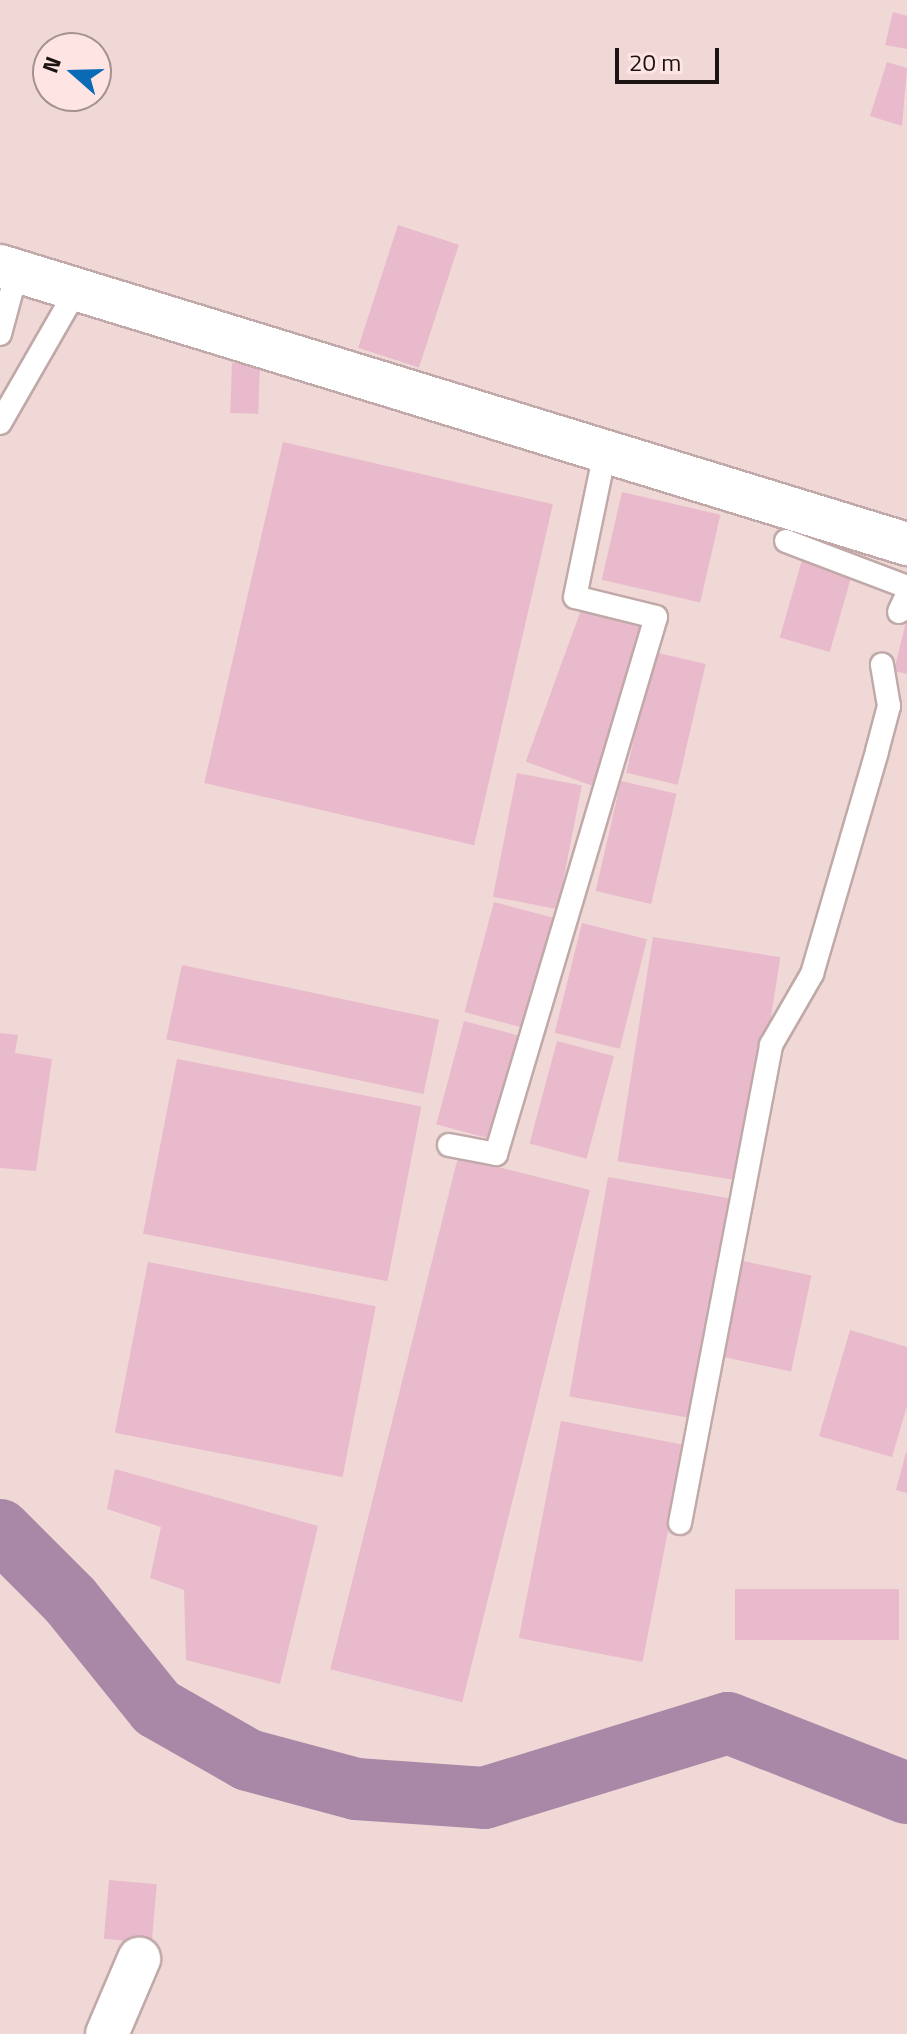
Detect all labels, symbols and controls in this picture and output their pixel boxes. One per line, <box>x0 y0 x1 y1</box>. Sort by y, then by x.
north arrow <box>32 32 112 112</box>
scale bar <box>619 32 723 82</box>
text: 20 m <box>629 44 681 80</box>
text: N <box>33 51 70 77</box>

